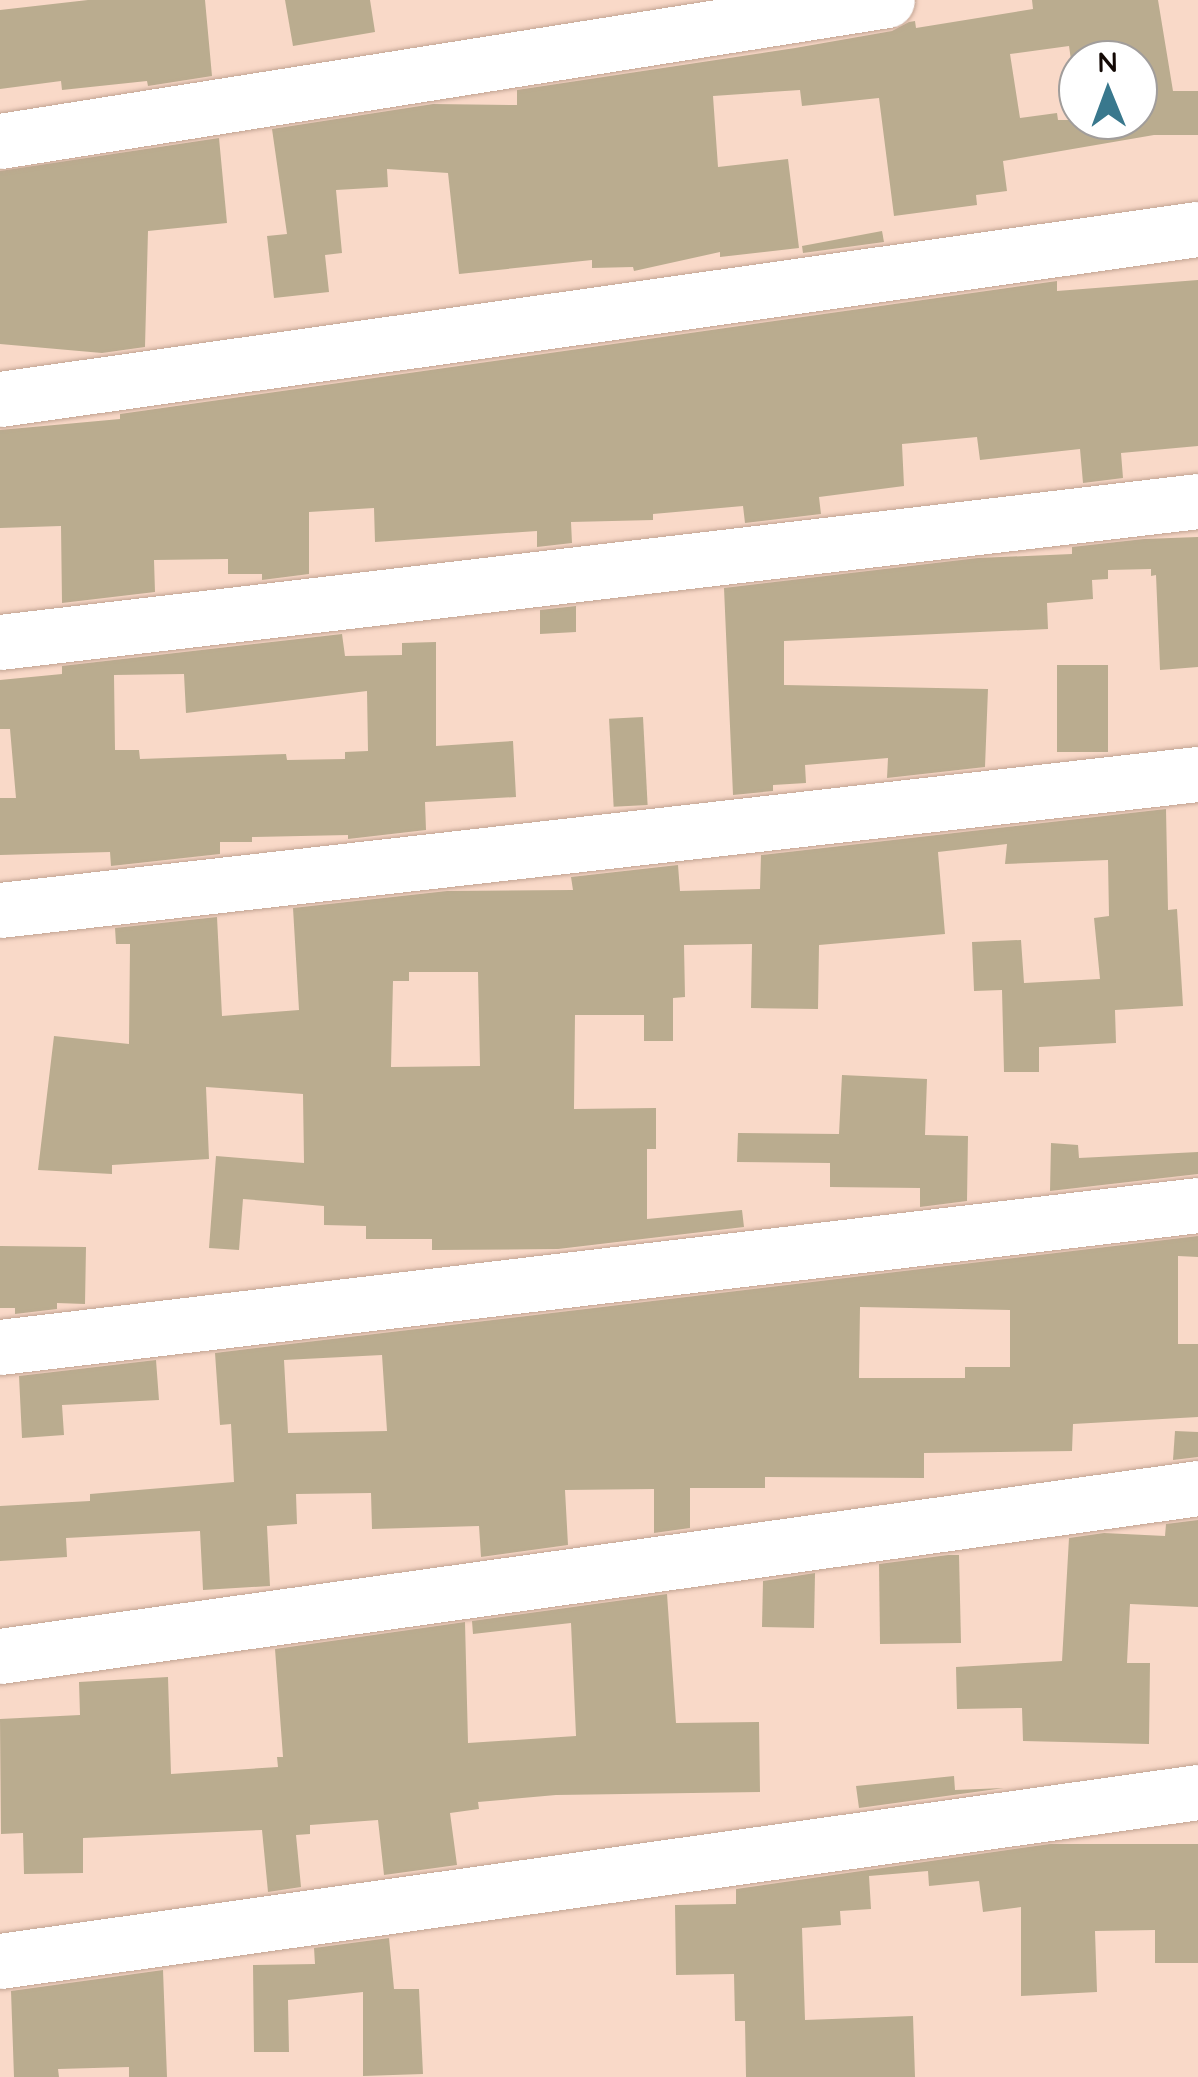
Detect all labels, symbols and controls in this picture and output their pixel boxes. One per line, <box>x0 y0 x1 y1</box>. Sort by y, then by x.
north arrow <box>1058 40 1158 140</box>
text: N <box>1097 44 1118 79</box>

